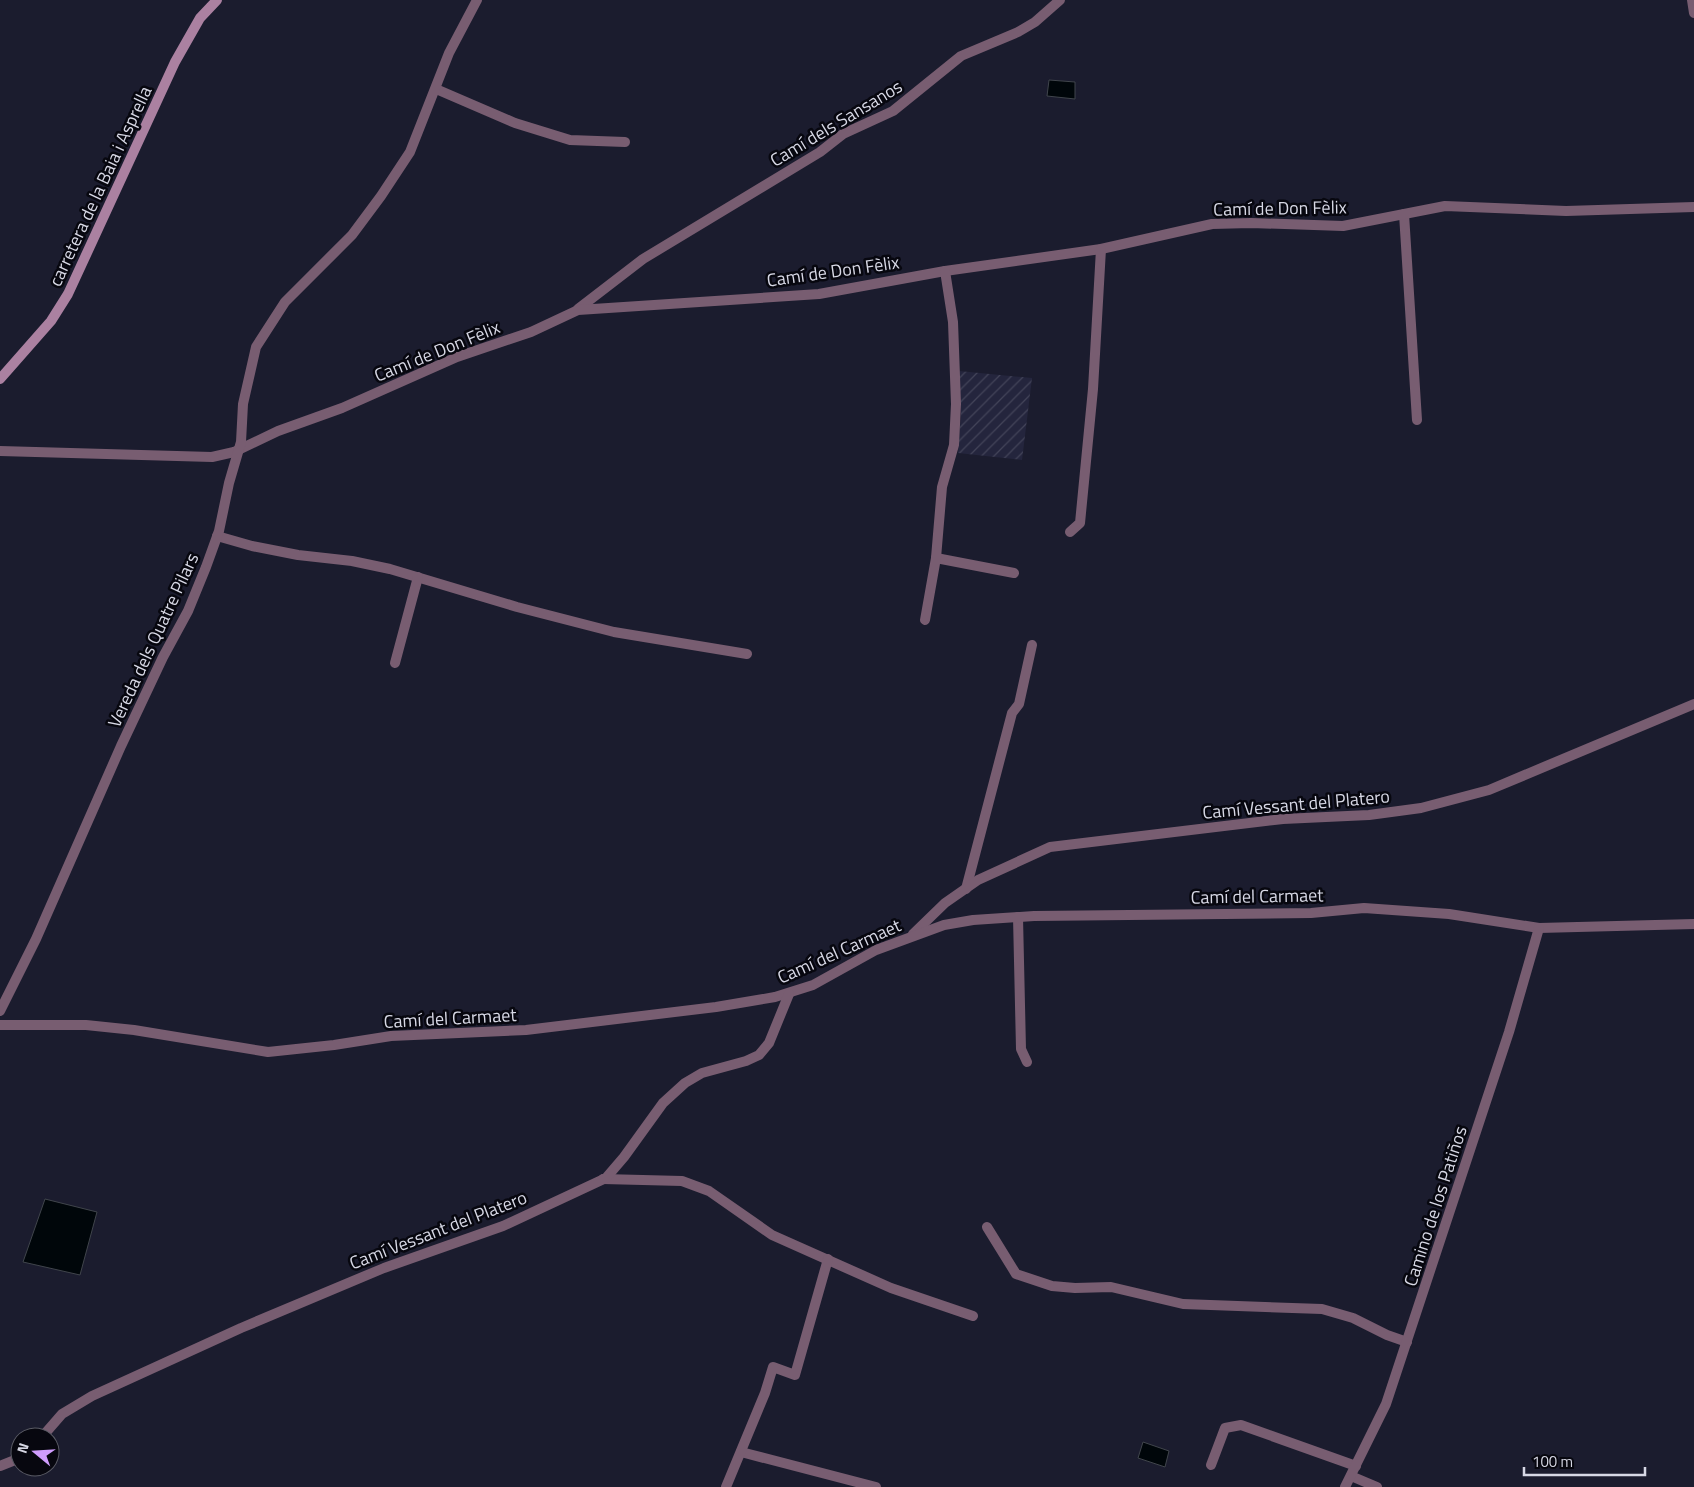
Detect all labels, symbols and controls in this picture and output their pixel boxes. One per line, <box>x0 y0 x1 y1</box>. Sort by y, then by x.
street label: Camí dels Sansanos <box>765 73 907 173</box>
street label: carretera de la Baia i Asprella <box>42 81 158 291</box>
street label: Camí de Don Fèlix <box>1213 193 1347 223</box>
street label: Camí de Don Fèlix <box>765 248 901 294</box>
street label: Camí de Don Fèlix <box>370 313 504 389</box>
street label: Vereda dels Quatre Pilars <box>101 548 205 732</box>
street label: Camí Vessant del Platero <box>1201 782 1391 826</box>
street label: Camí del Carmaet <box>1190 881 1324 911</box>
street label: Camí del Carmaet <box>773 911 906 990</box>
street label: Camí del Carmaet <box>383 1001 518 1035</box>
street label: Camino de los Patiños <box>1396 1122 1474 1290</box>
street label: Camí Vessant del Platero <box>345 1184 531 1276</box>
north arrow <box>10 1427 60 1477</box>
text: N <box>11 1440 34 1456</box>
scale bar <box>1524 1444 1645 1476</box>
text: 100 m <box>1532 1450 1573 1473</box>

